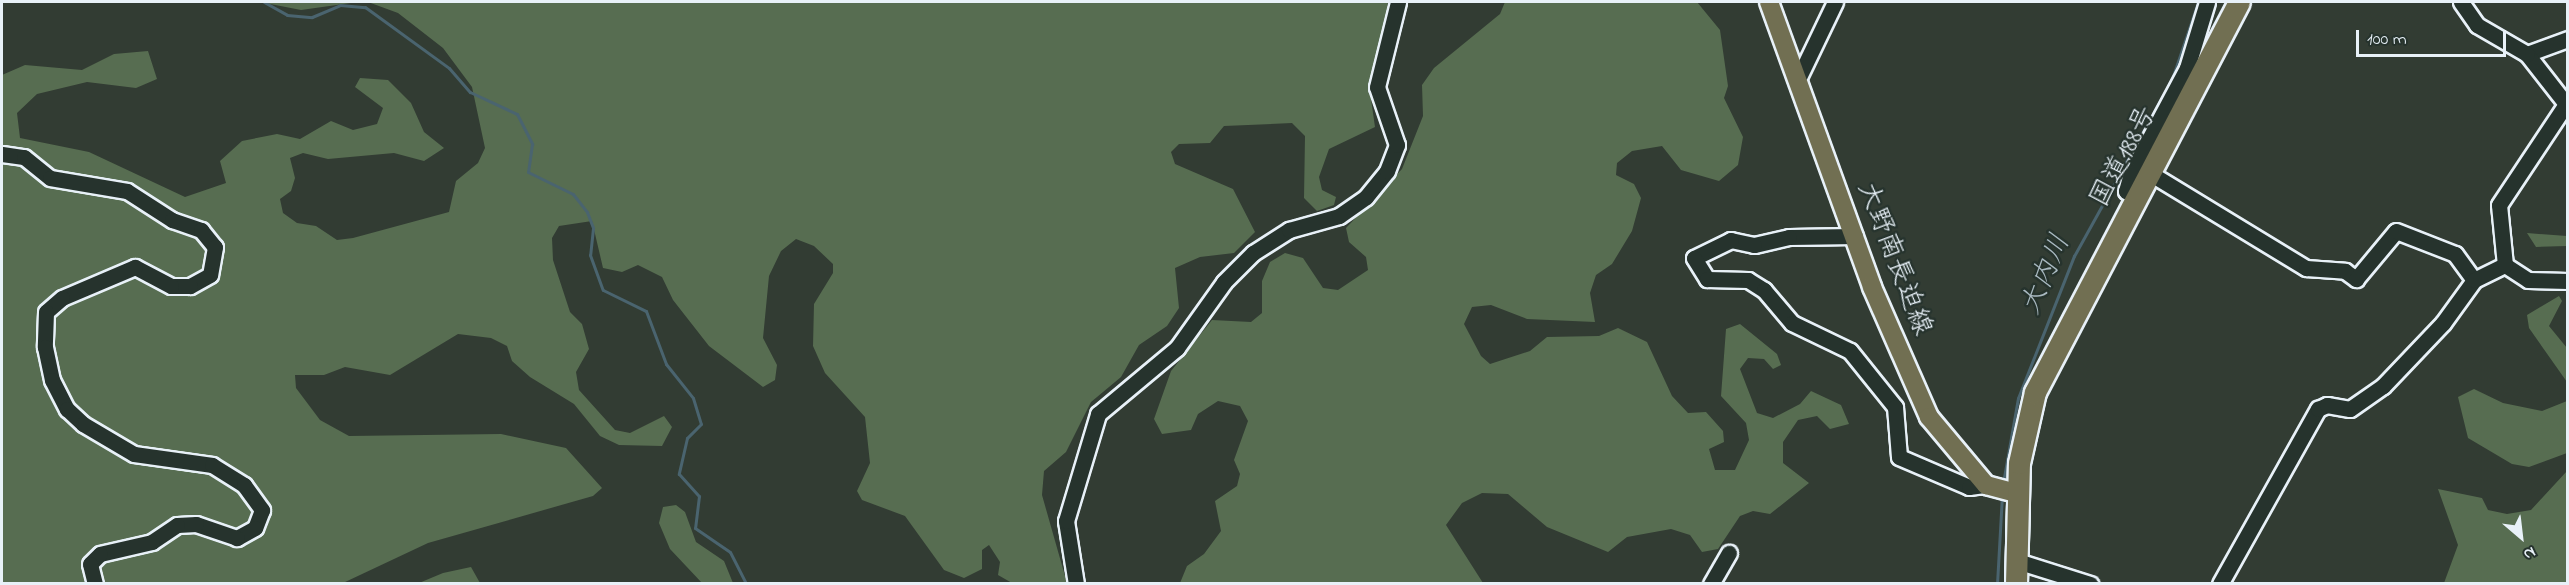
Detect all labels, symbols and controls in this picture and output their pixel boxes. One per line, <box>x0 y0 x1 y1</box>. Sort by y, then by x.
scale bar <box>2359 18 2509 56</box>
text: 100 m <box>2367 27 2407 53</box>
street label: 国道188号 <box>2084 101 2164 213</box>
street label: 大野南長迫線 <box>1850 178 1938 340</box>
water label: 大内川 <box>2015 230 2079 320</box>
north arrow <box>2491 507 2551 567</box>
text: N <box>2519 540 2540 566</box>

